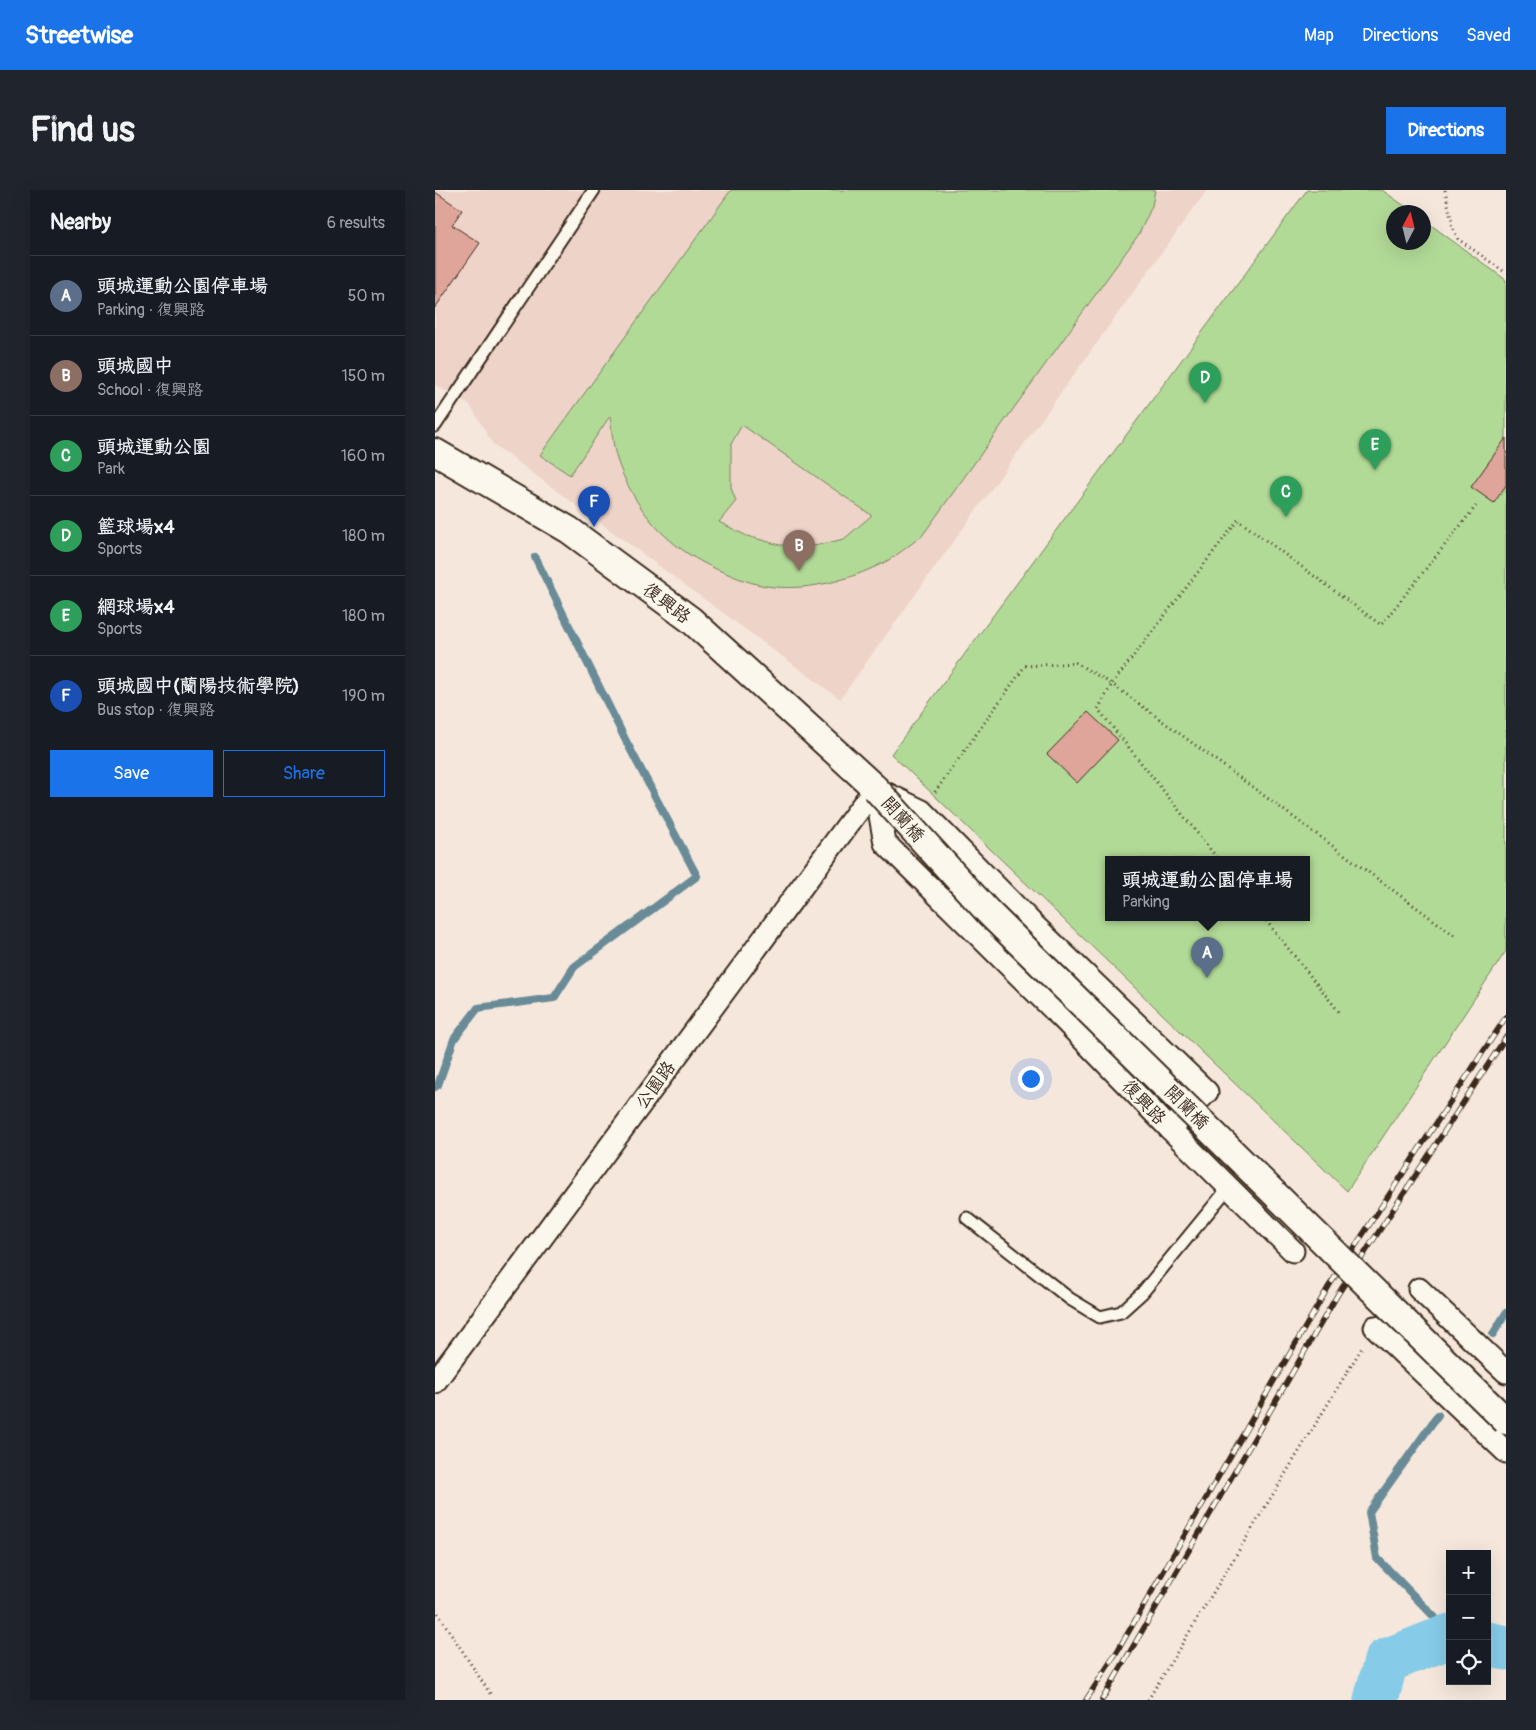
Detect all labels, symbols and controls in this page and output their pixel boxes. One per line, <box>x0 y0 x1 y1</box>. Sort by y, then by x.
text: Streetwise <box>25 21 133 50</box>
text: Map <box>1304 24 1334 47</box>
text: Directions <box>1362 24 1438 47</box>
text: Saved <box>1466 24 1511 47</box>
button: Directions <box>1386 107 1506 154</box>
text: Find us <box>30 108 135 152</box>
north arrow <box>1386 205 1431 250</box>
text: Nearby <box>50 209 111 236</box>
text: 6 results <box>327 213 385 233</box>
text: 頭城運動公園停車場 <box>97 274 268 298</box>
text: A <box>61 286 71 306</box>
text: 50 m <box>348 286 385 306</box>
text: Parking · 復興路 <box>97 300 205 320</box>
text: 頭城國中 <box>97 354 173 378</box>
pin: D <box>1189 362 1221 403</box>
text: B <box>61 366 71 386</box>
text: 150 m <box>341 366 385 386</box>
text: School · 復興路 <box>97 380 203 400</box>
pin: E <box>1359 429 1391 470</box>
text: 頭城運動公園 <box>97 435 211 459</box>
text: C <box>61 446 71 466</box>
text: 160 m <box>341 446 385 466</box>
text: Park <box>97 459 125 479</box>
pin: C <box>1270 476 1302 517</box>
pin: F <box>578 486 610 527</box>
text: 籃球場x4 <box>97 515 175 539</box>
text: D <box>61 526 71 546</box>
text: 180 m <box>342 526 385 546</box>
pin: B <box>783 530 815 571</box>
text: Sports <box>97 539 142 559</box>
street label: 復興路 <box>638 578 695 629</box>
text: 網球場x4 <box>97 595 175 619</box>
text: E <box>62 606 70 626</box>
text: 180 m <box>342 606 385 626</box>
text: Sports <box>97 619 142 639</box>
text: 頭城國中(蘭陽技術學院) <box>97 674 300 698</box>
text: F <box>61 686 71 706</box>
text: 190 m <box>342 686 385 706</box>
text: Bus stop · 復興路 <box>97 700 215 720</box>
button: Save <box>50 750 213 797</box>
button: Share <box>223 750 385 797</box>
street label: 開蘭橋 <box>876 792 929 847</box>
popup <box>1105 856 1310 921</box>
text: 頭城運動公園停車場 <box>1122 868 1293 892</box>
text: Parking <box>1122 892 1170 912</box>
pin: A <box>1191 937 1223 978</box>
street label: 公園路 <box>630 1057 681 1114</box>
your location <box>1018 1066 1044 1092</box>
street label: 復興路 <box>1117 1075 1171 1130</box>
street label: 開蘭橋 <box>1159 1080 1214 1135</box>
map controls <box>1446 1550 1491 1685</box>
button: + <box>1446 1550 1491 1595</box>
button: − <box>1446 1595 1491 1640</box>
button: locate <box>1446 1640 1491 1685</box>

